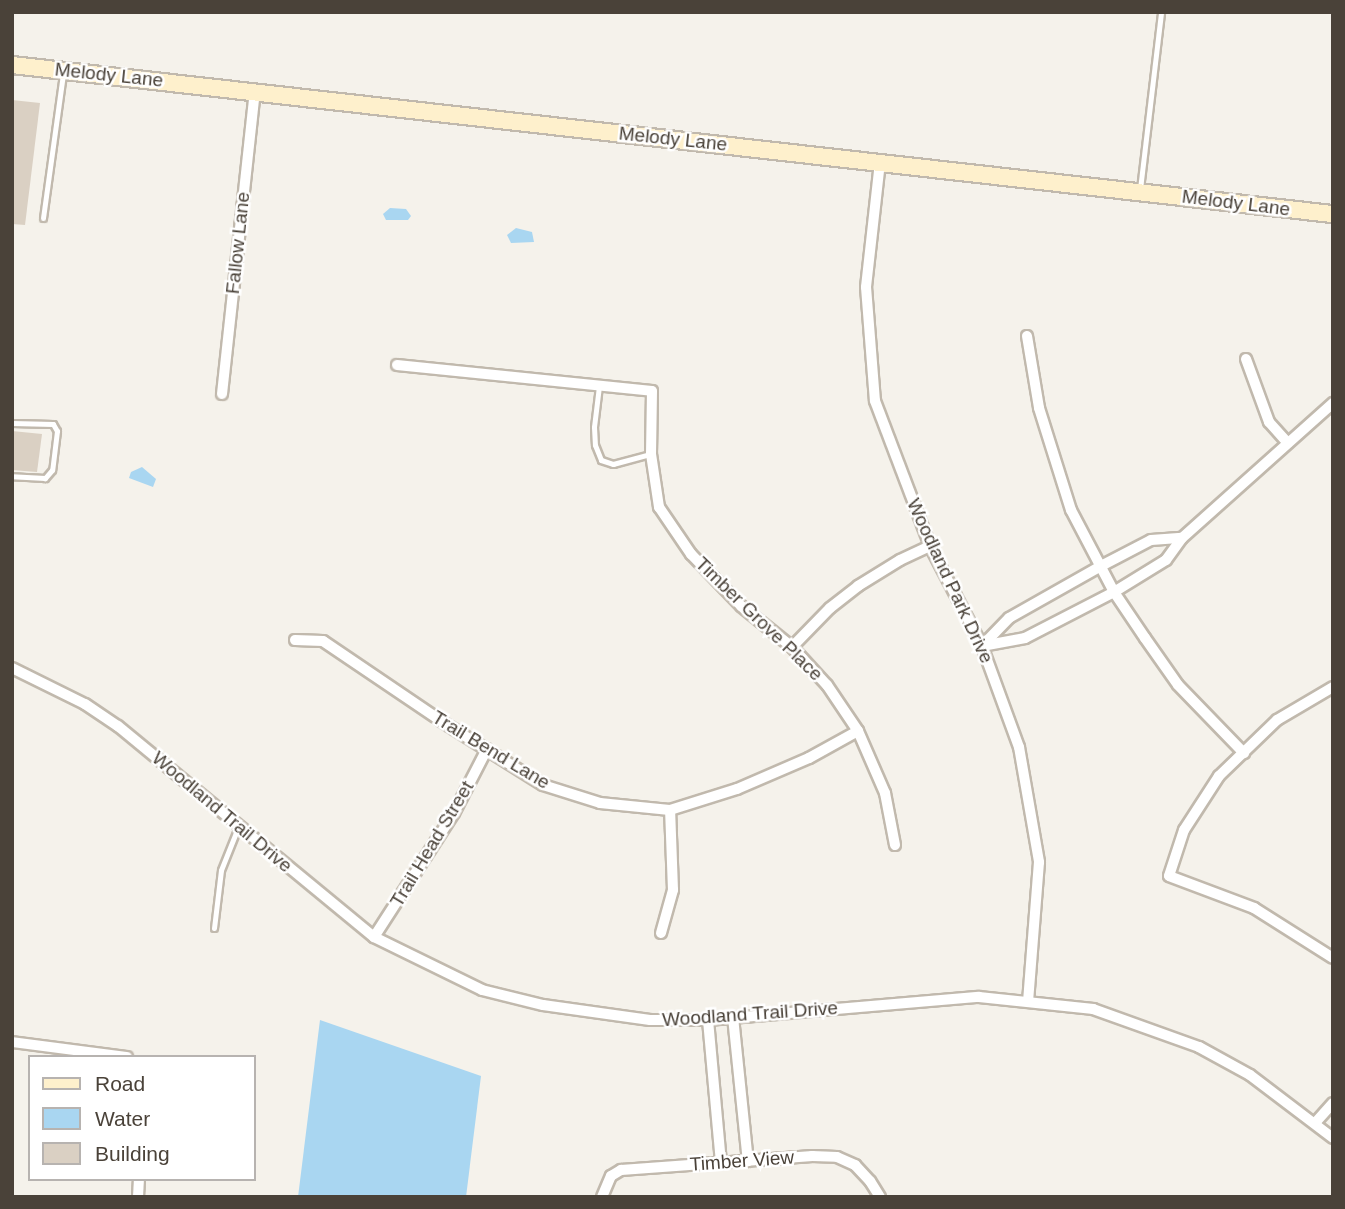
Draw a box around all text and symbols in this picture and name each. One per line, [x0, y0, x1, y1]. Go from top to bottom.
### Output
street label: Melody Lane [54, 58, 164, 92]
street label: Melody Lane [618, 122, 728, 156]
street label: Melody Lane [1181, 185, 1291, 221]
street label: Fallow Lane [221, 191, 255, 295]
street label: Woodland Park Drive [902, 495, 998, 667]
street label: Timber Grove Place [691, 552, 827, 686]
street label: Trail Bend Lane [428, 706, 554, 794]
street label: Woodland Trail Drive [147, 747, 297, 877]
street label: Trail Head Street [385, 777, 479, 911]
street label: Woodland Trail Drive [661, 996, 839, 1032]
legend [28, 1055, 256, 1181]
text: Road [95, 1072, 145, 1095]
text: Water [95, 1107, 150, 1130]
text: Building [95, 1142, 170, 1165]
street label: Timber View [689, 1146, 795, 1176]

